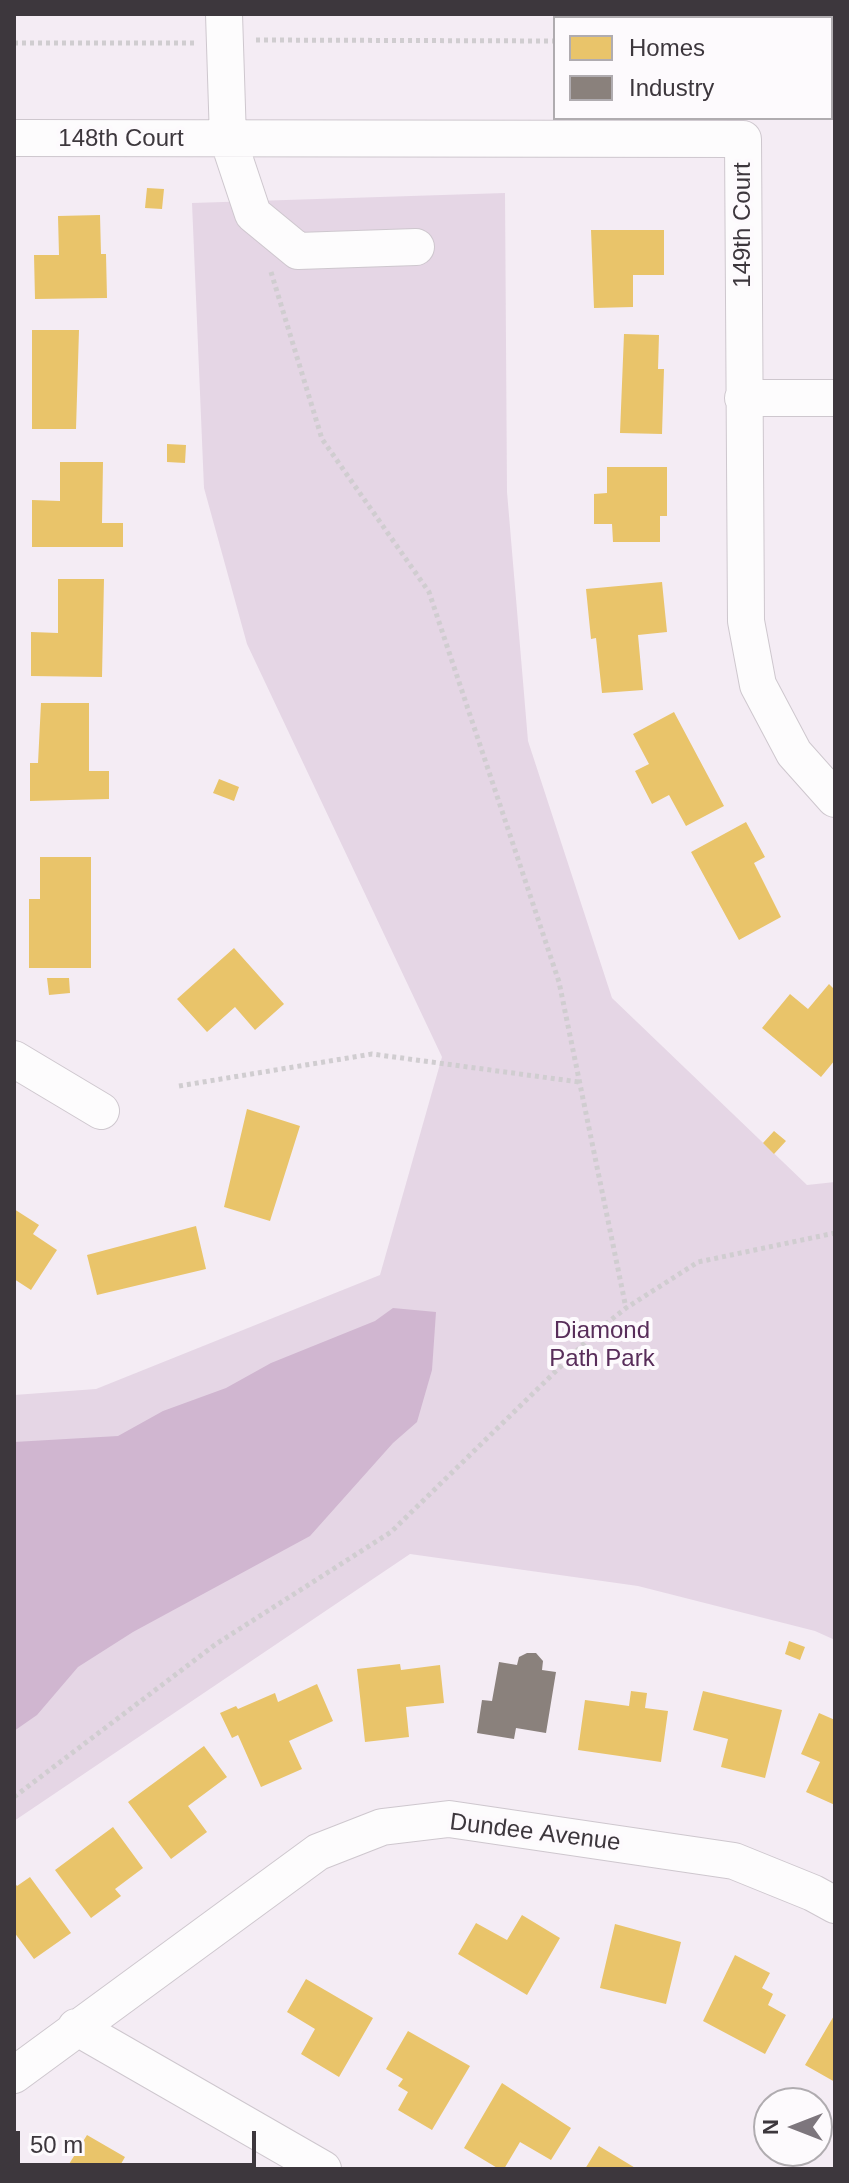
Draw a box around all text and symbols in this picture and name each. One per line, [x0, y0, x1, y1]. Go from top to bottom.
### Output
legend [553, 16, 833, 120]
text: Homes [629, 34, 705, 61]
text: Industry [629, 74, 714, 101]
street label: 148th Court [58, 125, 184, 153]
street label: 149th Court [729, 162, 757, 288]
park label: Diamond Path Park [549, 1317, 655, 1373]
street label: Dundee Avenue [448, 1808, 622, 1858]
north arrow [753, 2087, 833, 2167]
scale bar [20, 2115, 260, 2165]
text: N [758, 2119, 783, 2135]
text: 50 m [30, 2131, 83, 2158]

